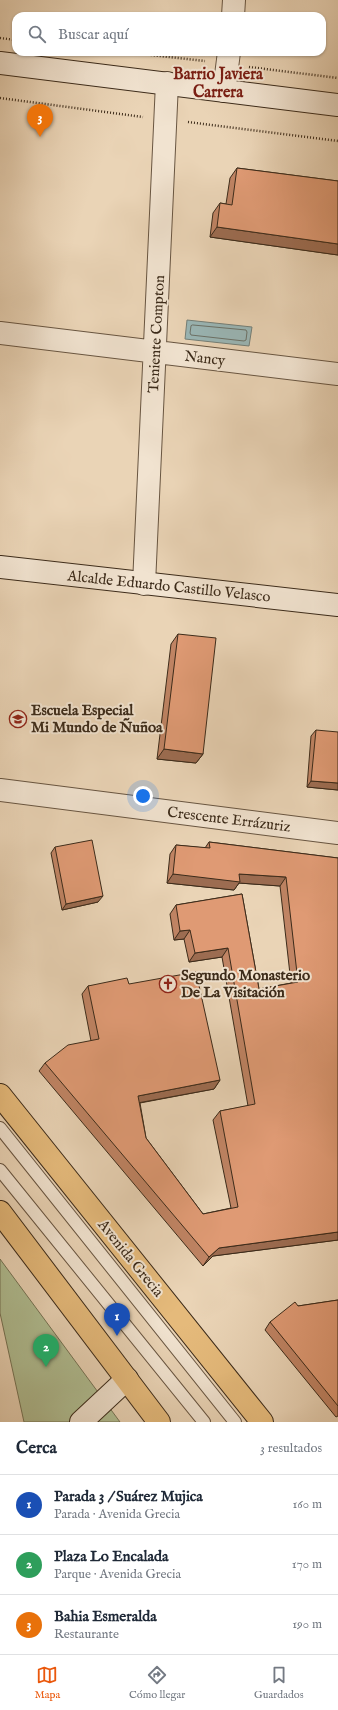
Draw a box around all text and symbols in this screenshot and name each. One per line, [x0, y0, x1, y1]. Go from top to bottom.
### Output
search box [12, 12, 326, 56]
icon: search [26, 23, 48, 45]
text: Buscar aquí [58, 25, 128, 44]
district label: Barrio Javiera Carrera [173, 65, 264, 103]
pin: 3 [27, 104, 53, 137]
street label: Teniente Compton [144, 274, 169, 394]
street label: Nancy [184, 347, 227, 370]
street label: Alcalde Eduardo Castillo Velasco [65, 566, 272, 607]
place label: Escuela Especial Mi Mundo de Ñuñoa [31, 701, 163, 737]
school or university icon: Escuela Especial Mi Mundo de Ñuñoa [8, 709, 28, 729]
your location [133, 786, 153, 806]
street label: Crescente Errázuriz [166, 803, 292, 836]
place label: Segundo Monasterio De La Visitación [181, 966, 310, 1002]
church icon: Segundo Monasterio De La Visitación [158, 974, 178, 994]
street label: Avenida Grecia [93, 1215, 168, 1301]
pin: 1 [104, 1303, 130, 1336]
pin: 2 [33, 1334, 59, 1367]
text: Cerca [16, 1438, 57, 1459]
text: 3 resultados [260, 1440, 322, 1457]
text: Parada 3 / Suárez Mujica [54, 1487, 203, 1506]
text: 1 [27, 1496, 31, 1513]
text: 160 m [292, 1496, 322, 1513]
text: Parada · Avenida Grecia [54, 1506, 180, 1523]
text: Plaza Lo Encalada [54, 1547, 169, 1566]
text: 2 [26, 1556, 32, 1573]
text: 170 m [292, 1556, 322, 1573]
text: Parque · Avenida Grecia [54, 1566, 181, 1583]
text: Bahia Esmeralda [54, 1607, 157, 1626]
text: 3 [27, 1616, 31, 1633]
text: 190 m [292, 1616, 322, 1633]
text: Restaurante [54, 1626, 119, 1643]
tab: Mapa [34, 1664, 60, 1702]
tab: Cómo llegar [129, 1664, 185, 1702]
tab: Guardados [254, 1664, 304, 1702]

